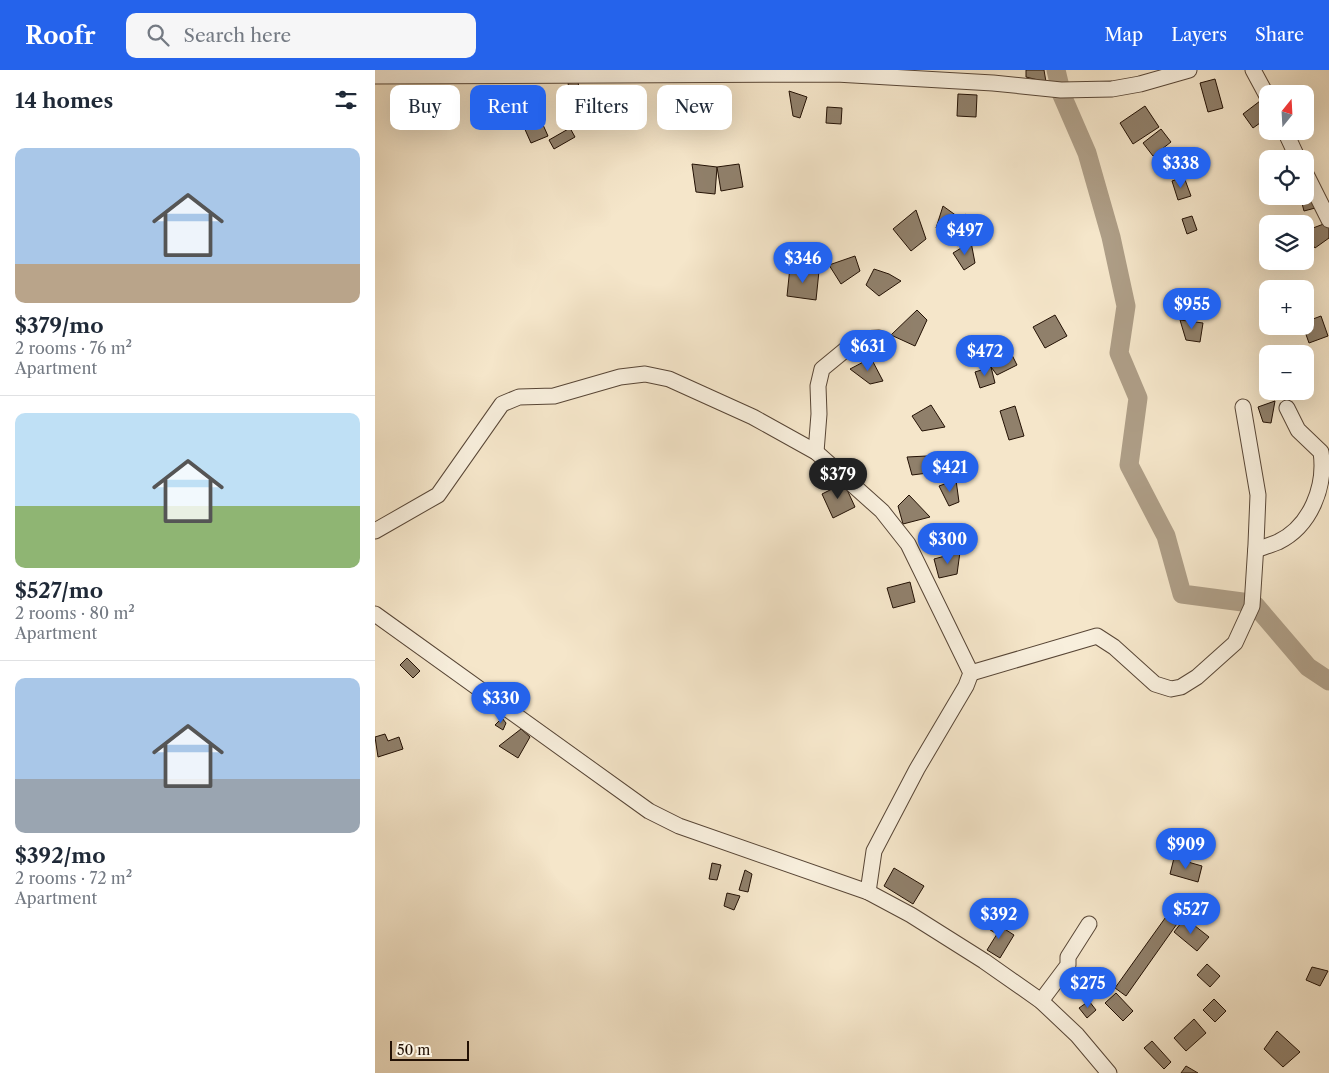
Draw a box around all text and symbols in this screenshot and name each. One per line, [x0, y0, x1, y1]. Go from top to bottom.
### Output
search box [126, 13, 476, 58]
text: Roofr [25, 21, 96, 50]
icon: search [144, 21, 172, 49]
text: Search here [184, 24, 291, 47]
text: Map [1105, 24, 1143, 46]
text: Layers [1171, 24, 1227, 46]
text: Share [1255, 24, 1304, 46]
chip: Buy [390, 85, 460, 130]
chip: Rent [470, 85, 546, 130]
chip: Filters [556, 85, 647, 130]
chip: New [657, 85, 732, 130]
north arrow [1259, 85, 1314, 140]
map controls [1259, 85, 1314, 400]
icon: filters [332, 86, 360, 114]
text: 14 homes [15, 88, 113, 113]
pin: $338 [1151, 146, 1211, 189]
button: locate [1259, 150, 1314, 205]
text: $338 [1163, 153, 1199, 173]
icon: home [143, 180, 233, 270]
pin: $497 [935, 214, 995, 256]
button: layers [1259, 215, 1314, 270]
text: $497 [947, 220, 983, 240]
pin: $346 [773, 242, 833, 284]
text: $346 [784, 248, 822, 268]
button: + [1259, 280, 1314, 335]
pin: $955 [1162, 288, 1222, 330]
text: $955 [1174, 294, 1210, 314]
text: $379/mo [15, 313, 104, 338]
pin: $631 [838, 330, 898, 372]
pin: $472 [955, 334, 1015, 377]
text: $631 [851, 336, 885, 356]
text: 2 rooms · 76 m² [15, 338, 132, 358]
text: $472 [967, 341, 1003, 361]
button: − [1259, 345, 1314, 400]
text: Apartment [15, 358, 97, 378]
icon: home [143, 446, 233, 536]
pin: $421 [920, 450, 980, 493]
text: $421 [932, 457, 968, 477]
pin: $379 [808, 458, 868, 500]
text: $379 [820, 464, 856, 484]
pin: $300 [918, 522, 978, 565]
text: $300 [929, 529, 967, 549]
text: $527/mo [15, 578, 103, 603]
text: 2 rooms · 80 m² [15, 603, 135, 623]
text: Apartment [15, 623, 97, 643]
pin: $330 [471, 682, 531, 724]
text: $330 [482, 688, 520, 708]
icon: home [143, 711, 233, 801]
pin: $909 [1156, 828, 1216, 870]
text: $909 [1167, 834, 1205, 854]
text: $392/mo [15, 843, 106, 868]
text: 2 rooms · 72 m² [15, 868, 132, 888]
text: Apartment [15, 888, 97, 908]
pin: $527 [1161, 892, 1221, 935]
pin: $392 [969, 898, 1029, 940]
text: $527 [1173, 899, 1209, 919]
text: $392 [981, 904, 1017, 924]
pin: $275 [1058, 966, 1118, 1009]
text: $275 [1070, 973, 1106, 993]
scale bar [390, 1038, 469, 1061]
text: 50 m [397, 1041, 430, 1059]

